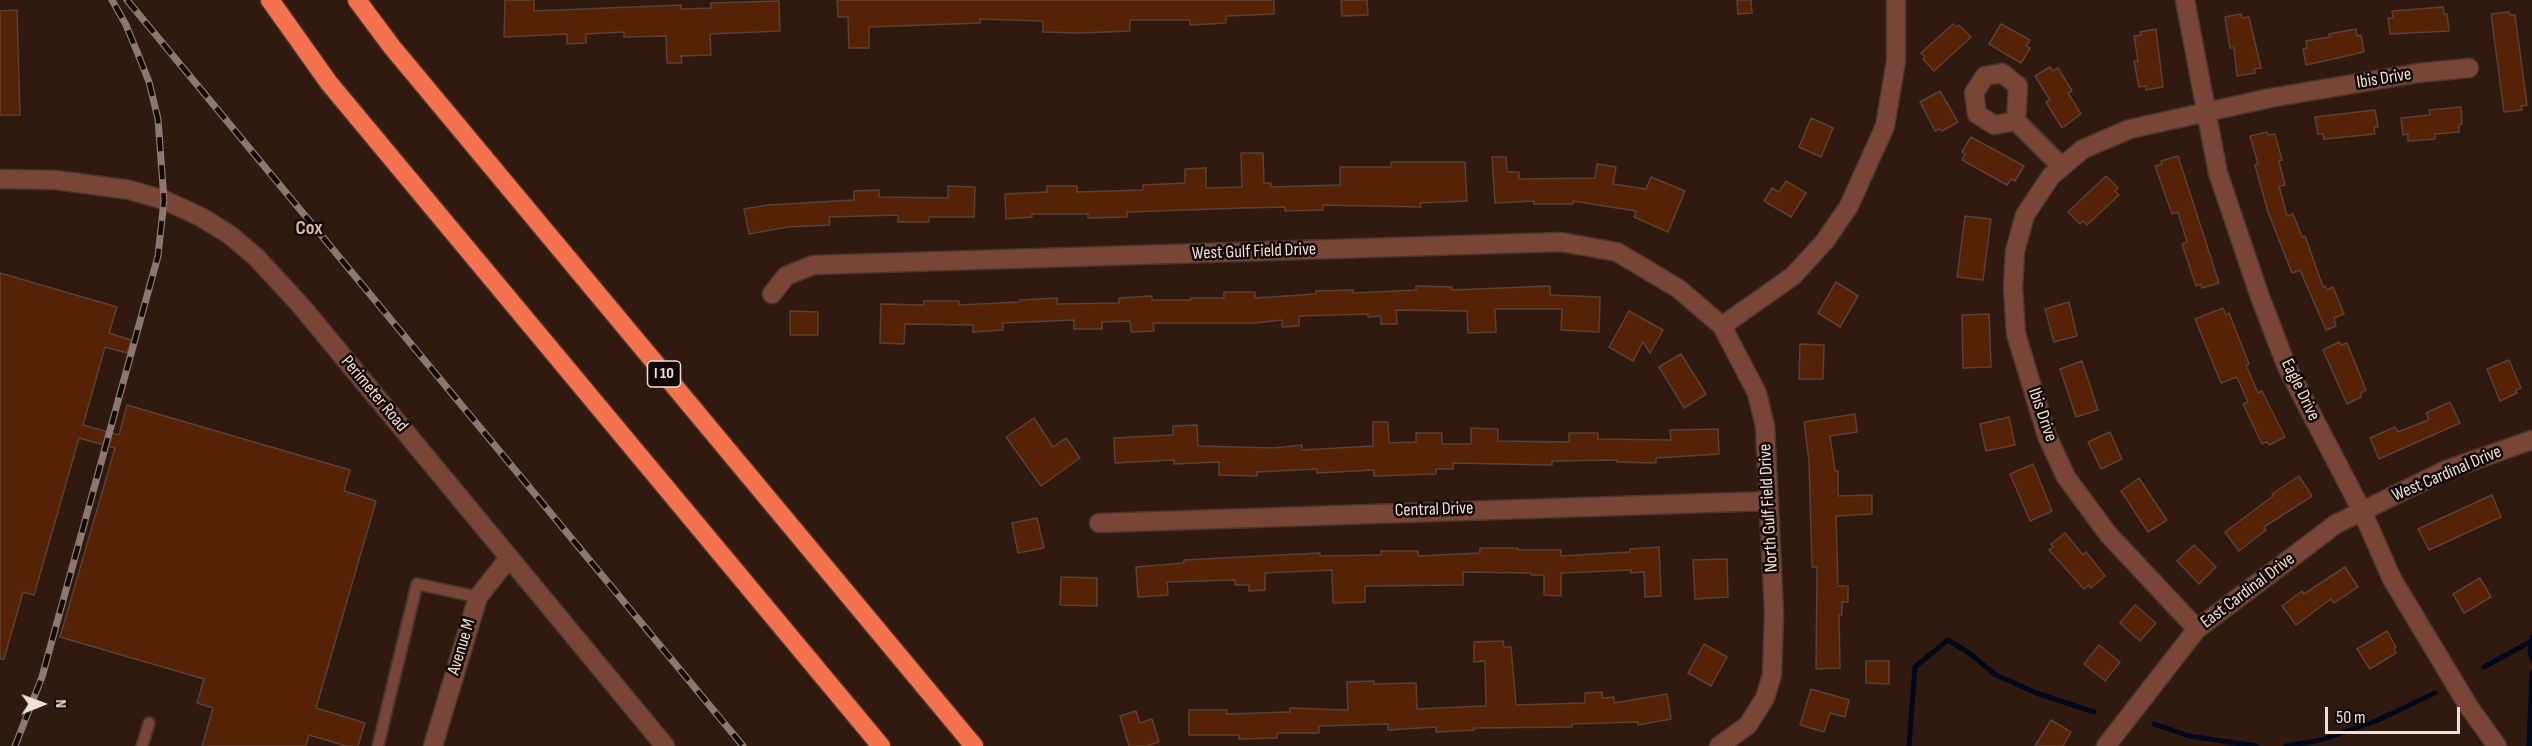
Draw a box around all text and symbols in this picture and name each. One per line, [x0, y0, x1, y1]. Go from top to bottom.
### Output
street label: Ibis Drive [2355, 64, 2413, 94]
district label: Cox [296, 217, 322, 241]
street label: West Gulf Field Drive [1192, 239, 1316, 265]
street label: Perimeter Road [336, 352, 412, 436]
street label: Eagle Drive [2276, 356, 2324, 424]
road number: I 10 [648, 361, 680, 387]
street label: Ibis Drive [2023, 385, 2061, 445]
street label: West Cardinal Drive [2389, 441, 2505, 507]
street label: North Gulf Field Drive [1755, 443, 1783, 573]
street label: Central Drive [1394, 498, 1474, 522]
street label: East Cardinal Drive [2197, 549, 2299, 633]
street label: Avenue M [443, 616, 481, 678]
north arrow [12, 674, 72, 734]
scale bar [2328, 695, 2463, 733]
text: N [51, 699, 70, 708]
text: 50 m [2336, 707, 2366, 728]

